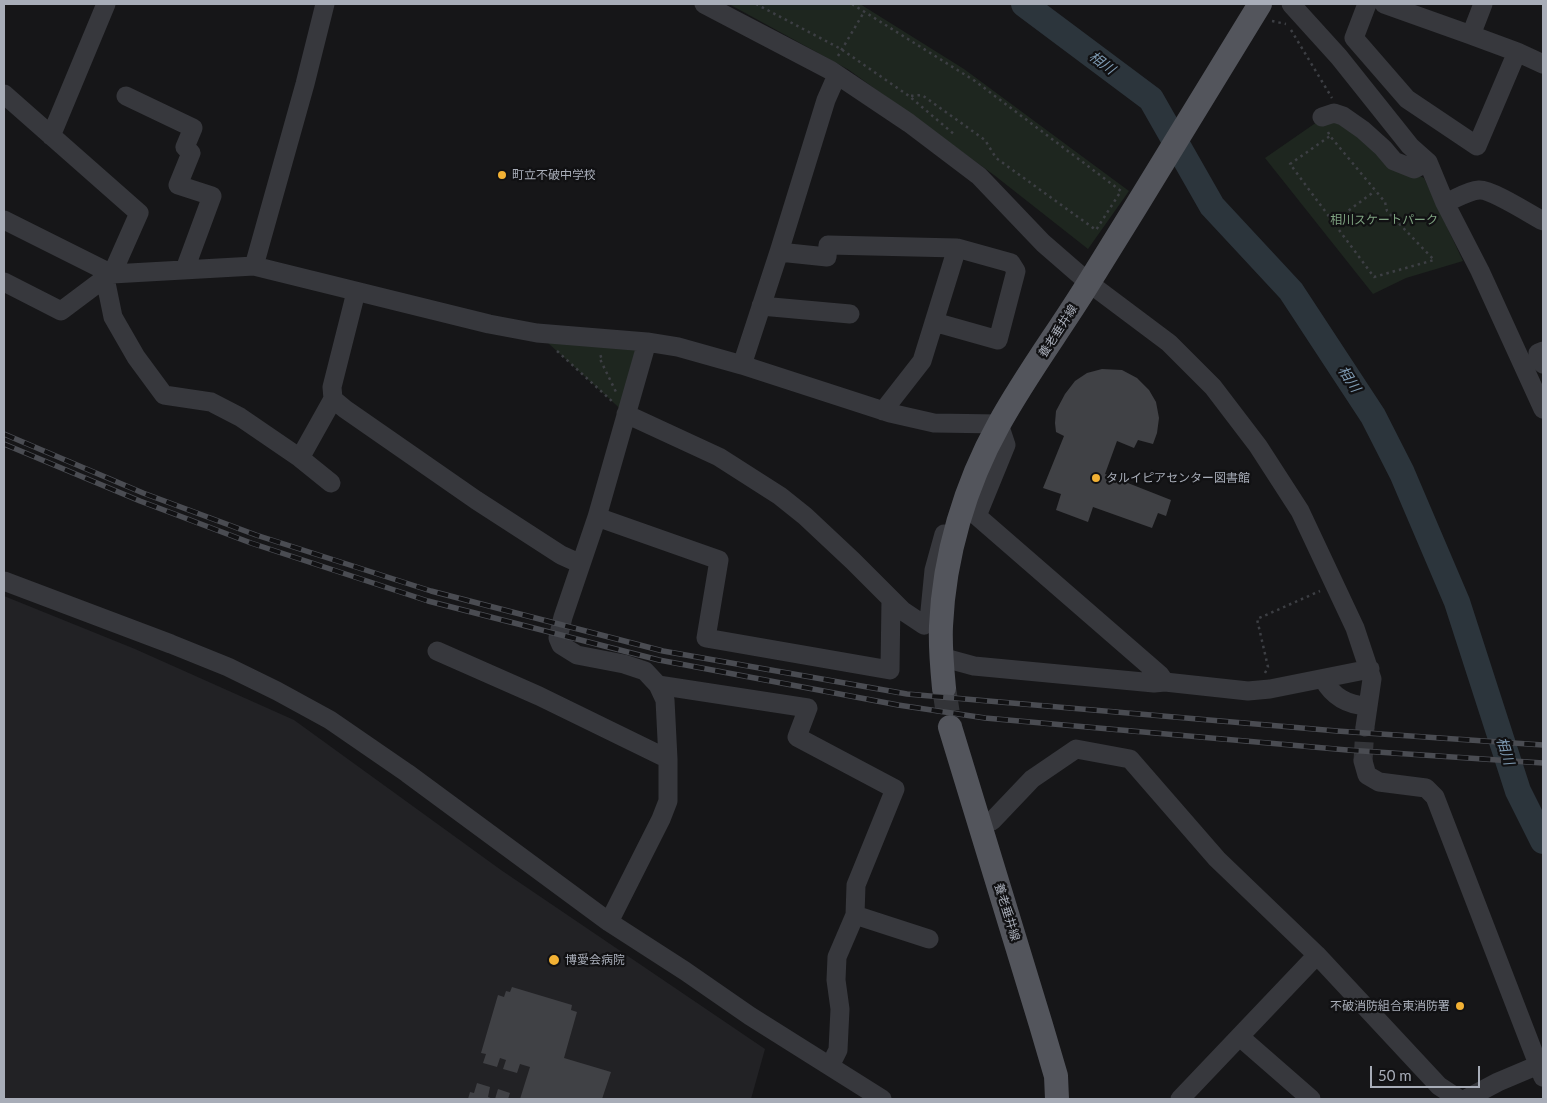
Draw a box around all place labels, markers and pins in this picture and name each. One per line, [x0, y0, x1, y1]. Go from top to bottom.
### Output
place label: 町立不破中学校 [512, 168, 596, 182]
marker: 町立不破中学校 [496, 169, 508, 181]
place label: タルイピアセンター図書館 [1106, 471, 1250, 485]
marker: タルイピアセンター図書館 [1090, 472, 1102, 484]
marker: 博愛会病院 [547, 953, 561, 967]
place label: 博愛会病院 [565, 953, 625, 967]
place label: 不破消防組合東消防署 [1330, 999, 1450, 1013]
marker: 不破消防組合東消防署 [1454, 1000, 1466, 1012]

